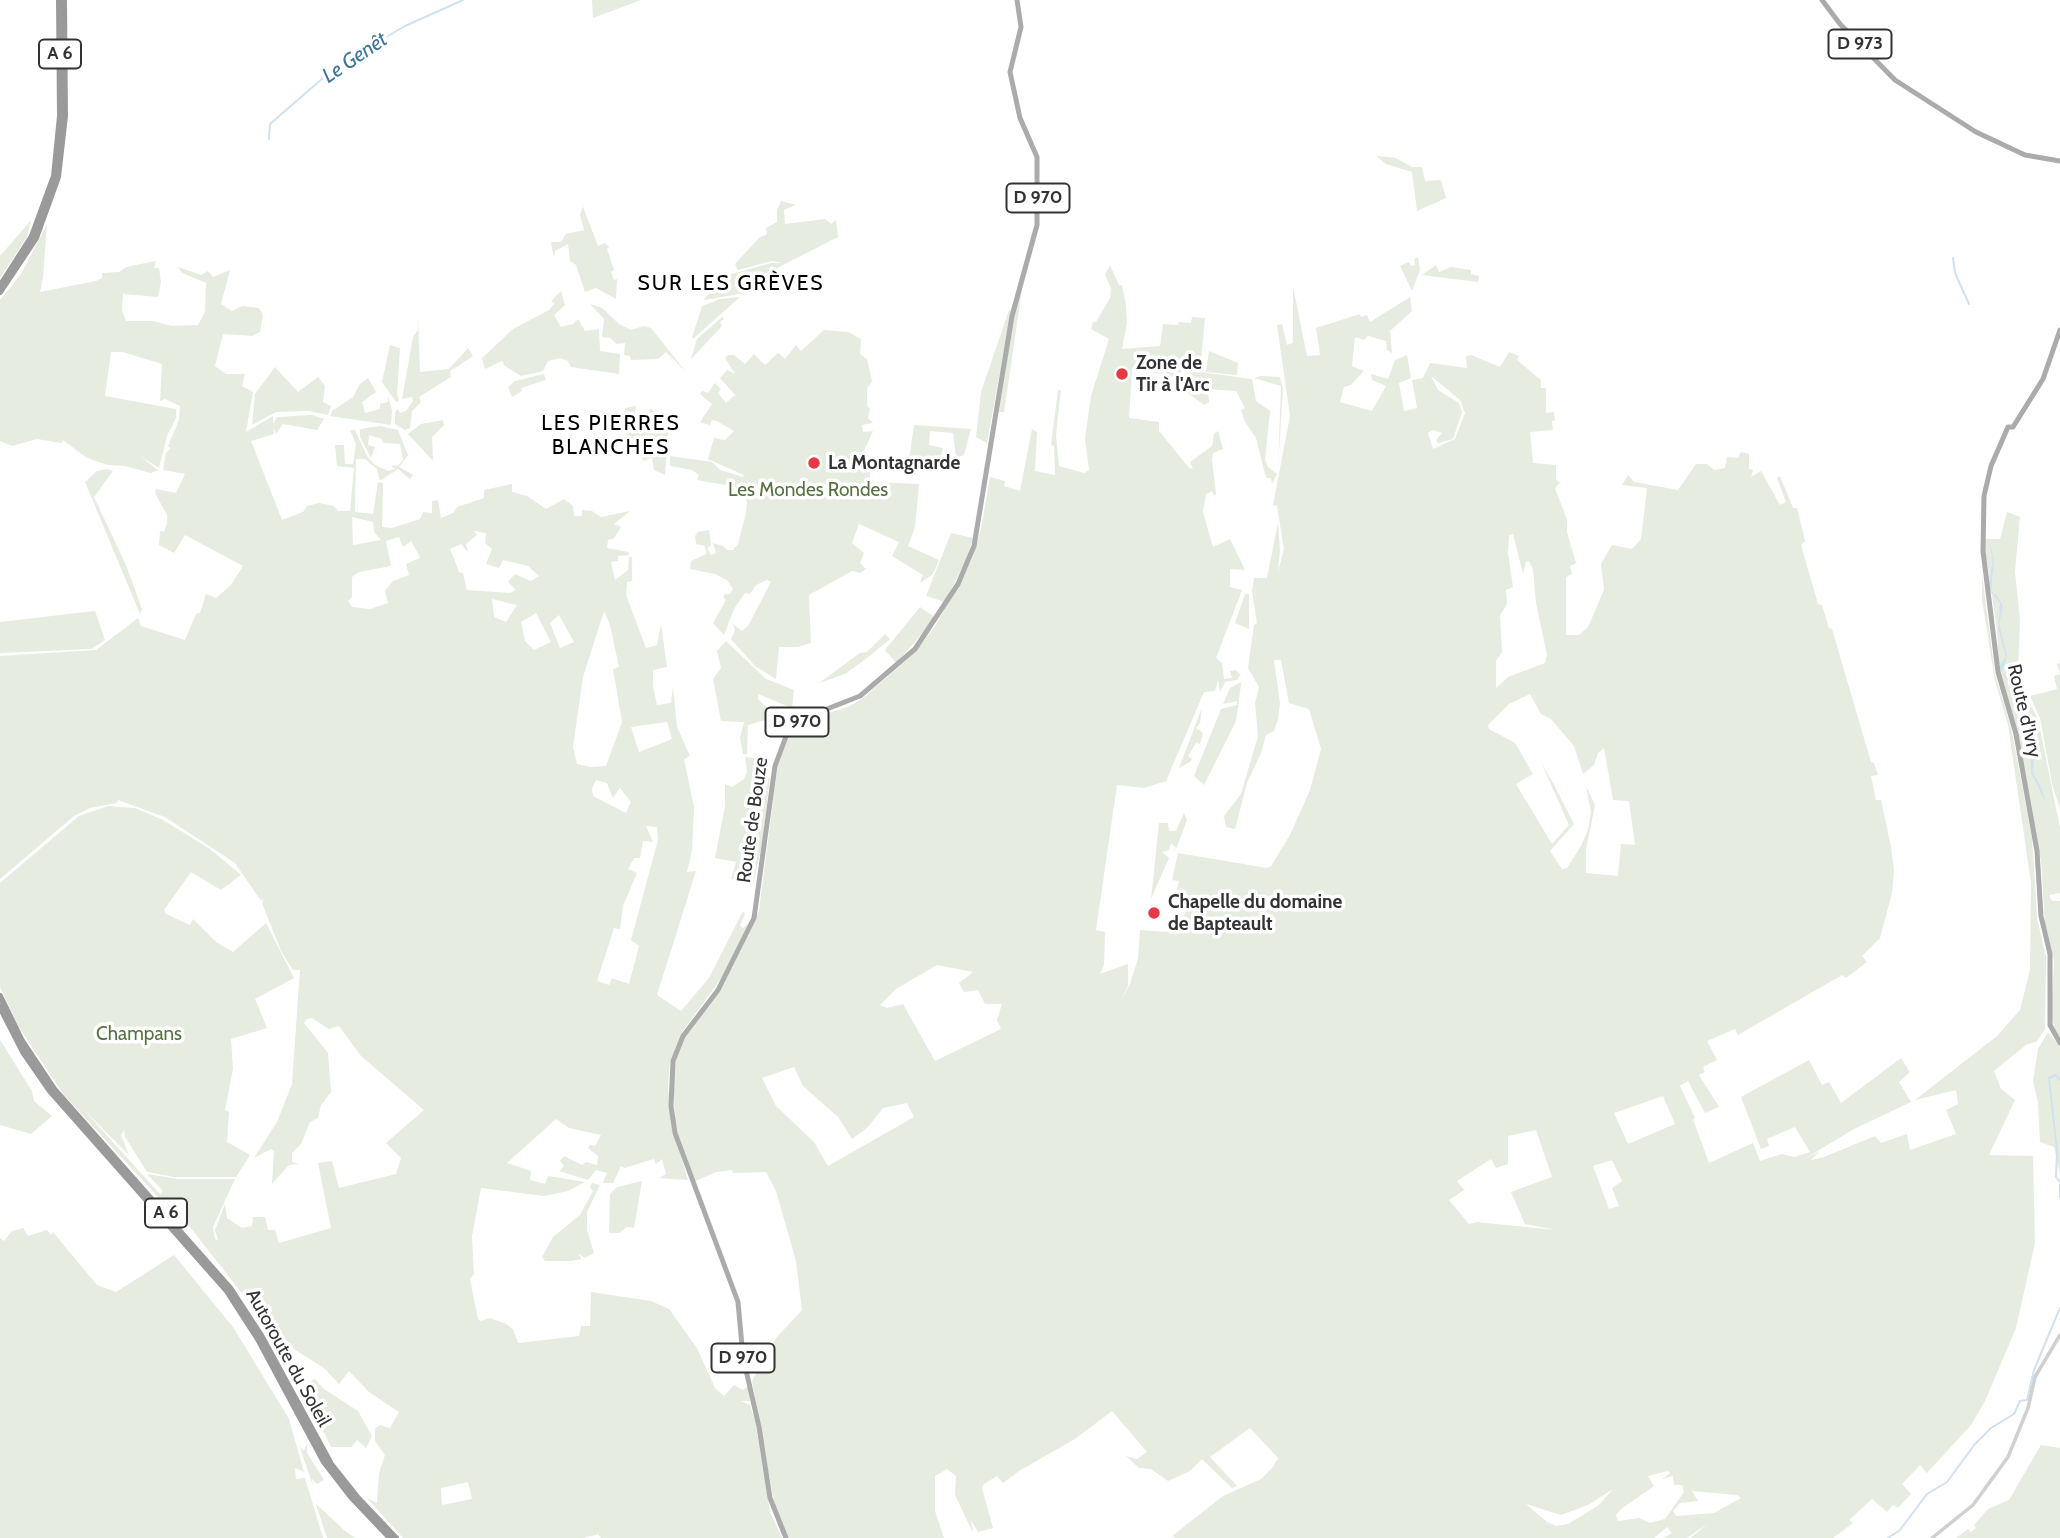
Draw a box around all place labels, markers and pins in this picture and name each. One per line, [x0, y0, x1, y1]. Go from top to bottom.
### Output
place label: Zone de Tir à l'Arc [1136, 352, 1209, 396]
marker: Zone de Tir à l'Arc [1114, 366, 1130, 382]
place label: La Montagnarde [828, 452, 960, 474]
marker: La Montagnarde [806, 455, 822, 471]
place label: Chapelle du domaine de Bapteault [1168, 891, 1342, 935]
marker: Chapelle du domaine de Bapteault [1146, 905, 1162, 921]

